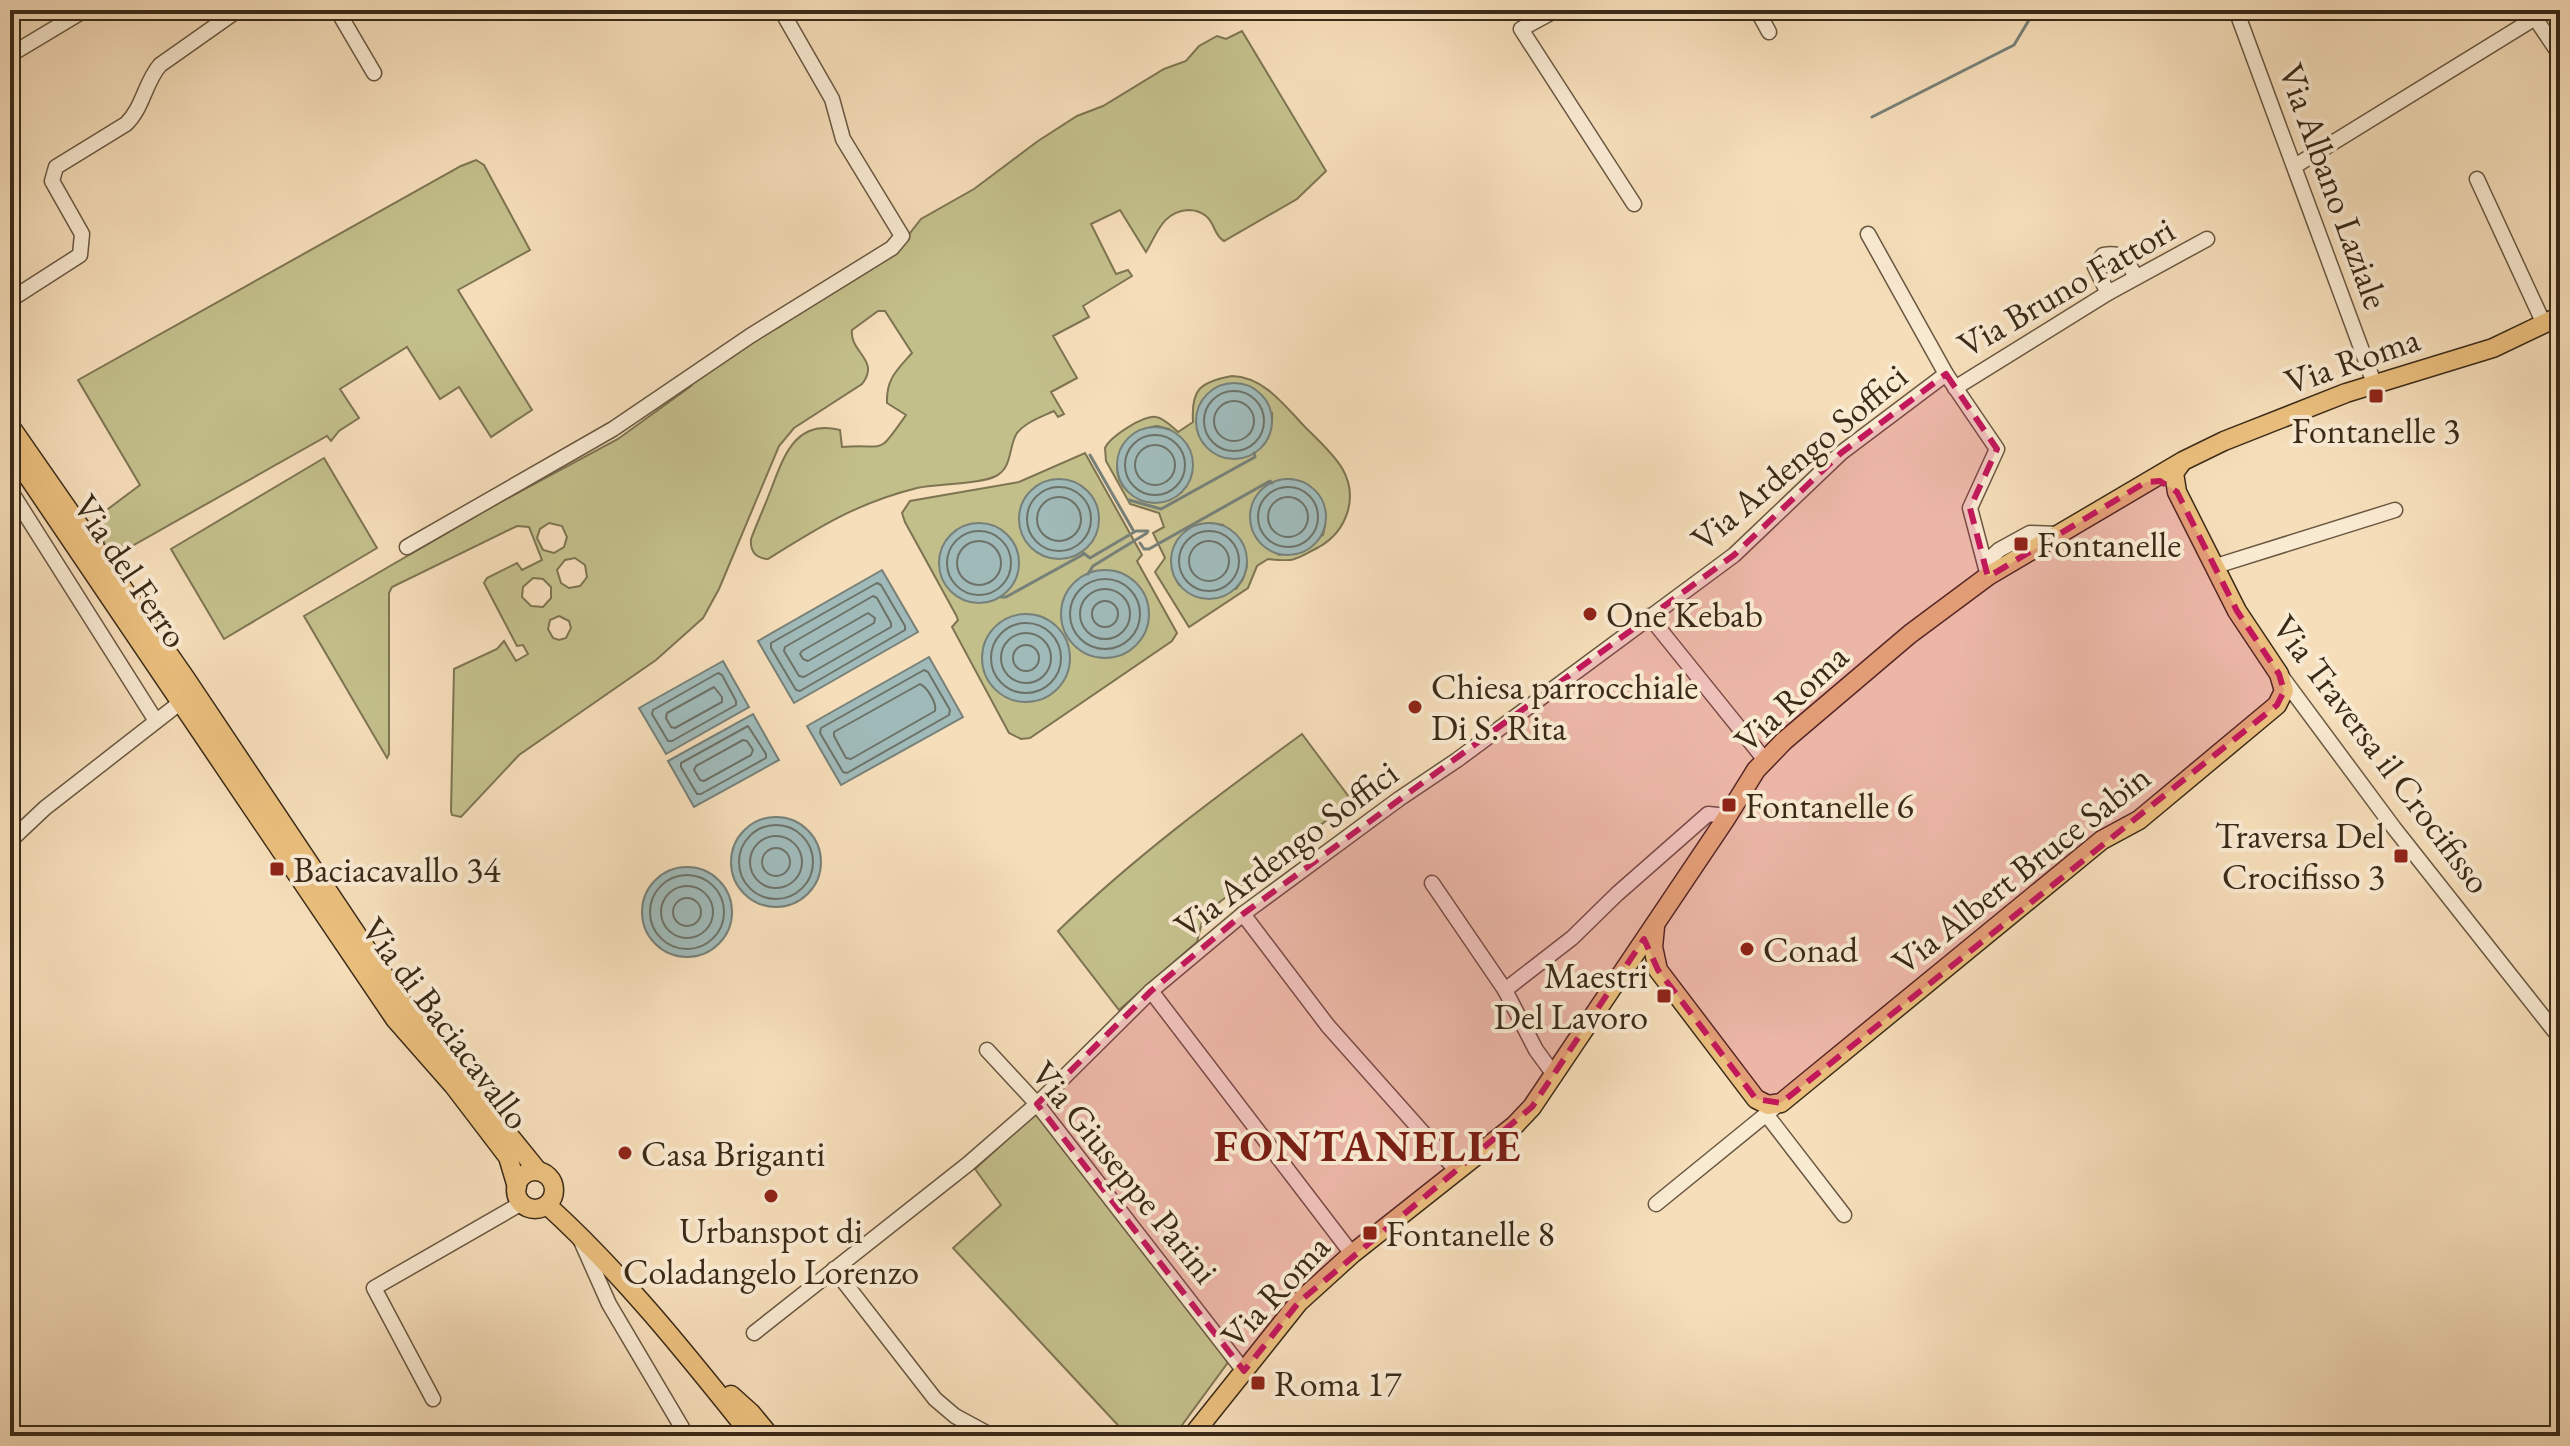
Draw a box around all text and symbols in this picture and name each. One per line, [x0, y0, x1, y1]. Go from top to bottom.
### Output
street label: Via Albano Laziale [2268, 57, 2400, 315]
street label: Via Bruno Fattori [1949, 206, 2183, 368]
street label: Via Roma [2278, 315, 2426, 405]
street label: Via Ardengo Soffici [1681, 353, 1917, 561]
marker: Fontanelle 3 [2367, 387, 2385, 405]
place label: Fontanelle 3 [2292, 407, 2460, 454]
street label: Via del Ferro [63, 485, 199, 657]
place label: Fontanelle [2037, 521, 2181, 568]
marker: Fontanelle [2012, 535, 2030, 553]
place label: One Kebab [1606, 591, 1763, 638]
marker: One Kebab [1581, 605, 1599, 623]
street label: Via Traversa il Crocifisso [2262, 605, 2502, 903]
street label: Via Roma [1724, 633, 1859, 763]
place label: Chiesa parrocchiale Di S. Rita [1431, 663, 1698, 751]
marker: Chiesa parrocchiale Di S. Rita [1406, 698, 1424, 716]
street label: Via Ardengo Soffici [1165, 749, 1408, 949]
street label: Via Albert Bruce Sabin [1882, 753, 2160, 985]
place label: Fontanelle 6 [1745, 782, 1914, 829]
marker: Fontanelle 6 [1720, 796, 1738, 814]
place label: Traversa Del Crocifisso 3 [2215, 812, 2385, 900]
place label: Baciacavallo 34 [293, 846, 501, 893]
marker: Traversa Del Crocifisso 3 [2392, 847, 2410, 865]
marker: Baciacavallo 34 [268, 860, 286, 878]
street label: Via di Baciacavallo [351, 907, 541, 1139]
place label: Conad [1763, 926, 1859, 973]
marker: Conad [1738, 940, 1756, 958]
place label: Maestri Del Lavoro [1494, 952, 1648, 1040]
marker: Maestri Del Lavoro [1655, 987, 1673, 1005]
street label: Via Giuseppe Parini [1021, 1051, 1229, 1293]
district label: FONTANELLE [1214, 1117, 1522, 1174]
place label: Casa Briganti [641, 1130, 825, 1177]
marker: Casa Briganti [616, 1144, 634, 1162]
marker: Urbanspot di Coladangelo Lorenzo [762, 1187, 780, 1205]
place label: Urbanspot di Coladangelo Lorenzo [623, 1207, 919, 1295]
place label: Fontanelle 8 [1386, 1210, 1555, 1257]
street label: Via Roma [1210, 1223, 1340, 1358]
marker: Fontanelle 8 [1361, 1224, 1379, 1242]
place label: Roma 17 [1274, 1360, 1402, 1407]
marker: Roma 17 [1249, 1374, 1267, 1392]

